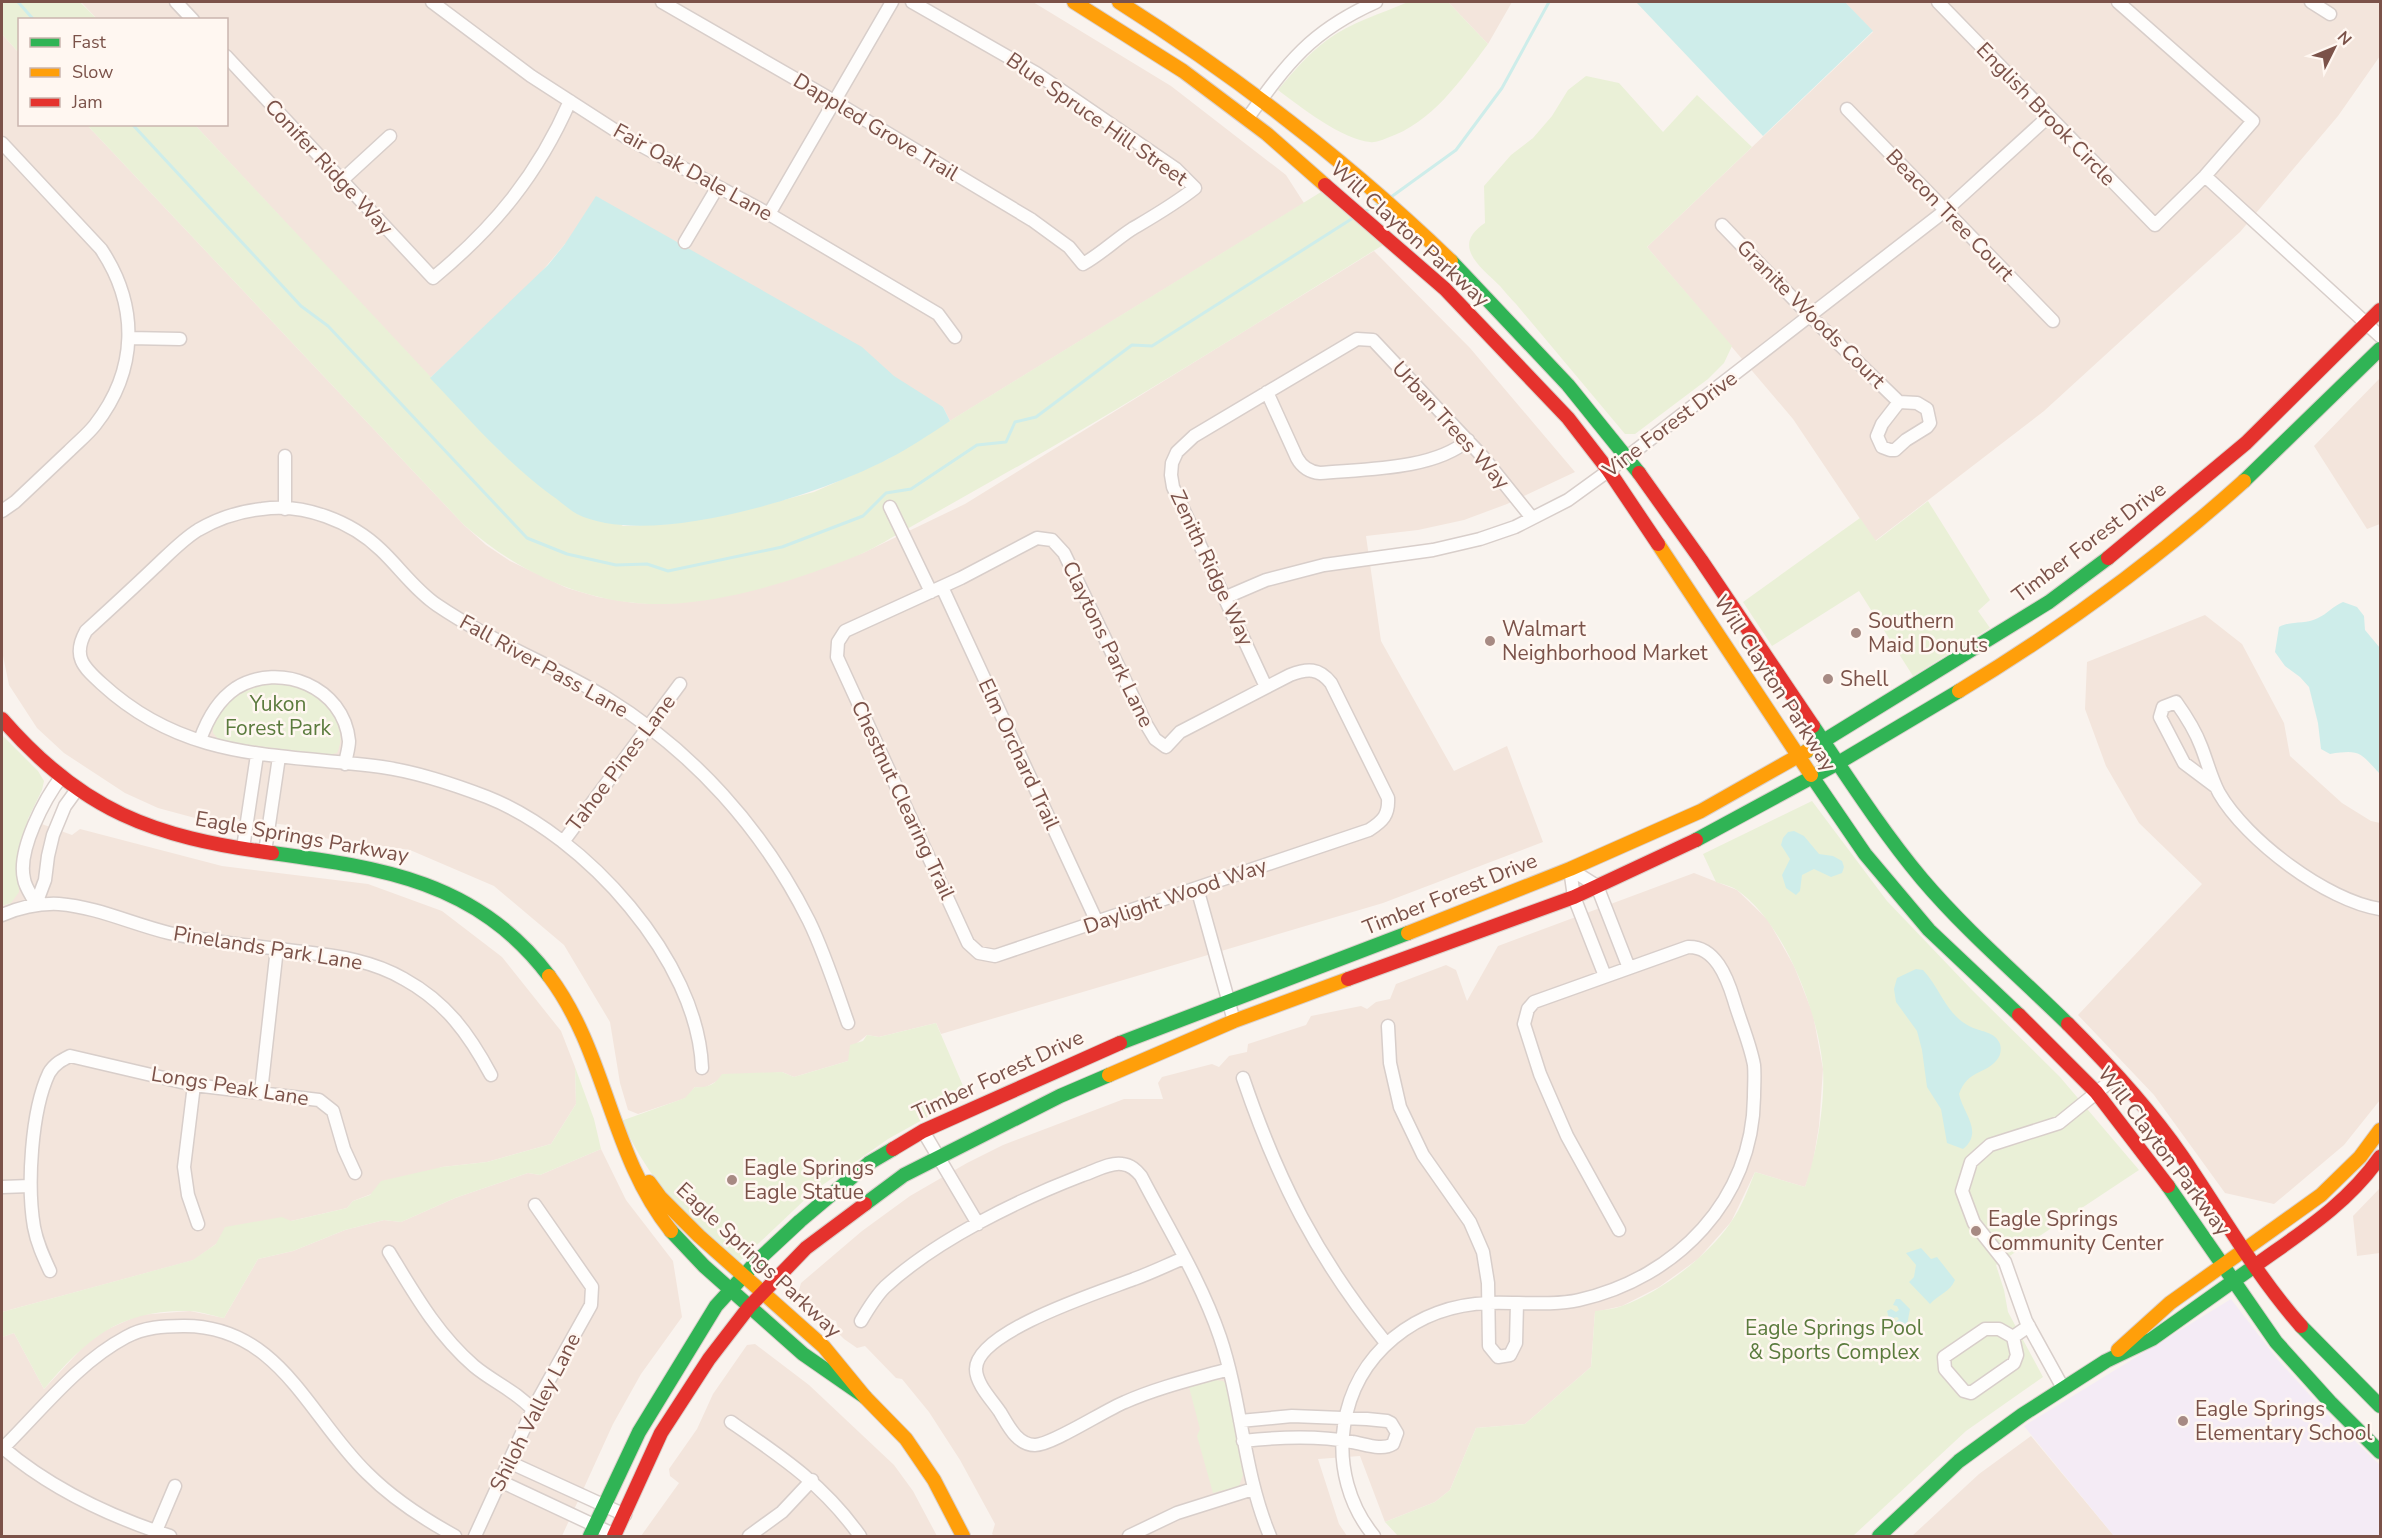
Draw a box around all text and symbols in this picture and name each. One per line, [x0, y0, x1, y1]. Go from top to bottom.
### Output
legend [18, 18, 228, 126]
north arrow [2304, 18, 2364, 78]
text: N [2332, 27, 2356, 50]
text: Fast [72, 30, 107, 54]
street label: English Brook Circle [1970, 36, 2122, 192]
street label: Blue Spruce Hill Street [1001, 46, 1194, 193]
text: Slow [72, 60, 113, 84]
street label: Dappled Grove Trail [788, 67, 965, 188]
text: Jam [71, 90, 103, 114]
street label: Conifer Ridge Way [259, 93, 400, 241]
street label: Fair Oak Dale Lane [608, 117, 778, 227]
street label: Beacon Tree Court [1880, 143, 2021, 288]
street label: Will Clayton Parkway [1324, 155, 1496, 313]
street label: Granite Woods Court [1731, 234, 1892, 395]
street label: Urban Trees Way [1386, 355, 1516, 495]
street label: Vine Forest Drive [1596, 364, 1743, 484]
street label: Timber Forest Drive [2006, 475, 2172, 609]
street label: Zenith Ridge Way [1164, 486, 1260, 650]
street label: Claytons Park Lane [1056, 556, 1160, 732]
street label: Will Clayton Parkway [1707, 589, 1843, 777]
place label: Southern Maid Donuts [1868, 607, 1988, 659]
street label: Fall River Pass Lane [455, 608, 633, 724]
place label: Walmart Neighborhood Market [1502, 615, 1708, 667]
marker: Southern Maid Donuts [1849, 626, 1863, 640]
marker: Walmart Neighborhood Market [1483, 634, 1497, 648]
place label: Shell [1840, 665, 1889, 693]
marker: Shell [1821, 672, 1835, 686]
street label: Elm Orchard Trail [972, 674, 1067, 835]
street label: Tahoe Pines Lane [560, 689, 682, 837]
park label: Yukon Forest Park [225, 690, 332, 742]
street label: Chestnut Clearing Trail [845, 696, 962, 905]
street label: Eagle Springs Parkway [193, 804, 411, 870]
street label: Timber Forest Drive [1359, 846, 1541, 942]
street label: Daylight Wood Way [1080, 851, 1271, 941]
street label: Pinelands Park Lane [171, 919, 365, 977]
street label: Timber Forest Drive [908, 1023, 1088, 1127]
street label: Longs Peak Lane [149, 1060, 311, 1112]
street label: Will Clayton Parkway [2091, 1061, 2237, 1242]
place label: Eagle Springs Eagle Statue [744, 1154, 874, 1206]
marker: Eagle Springs Eagle Statue [725, 1173, 739, 1187]
street label: Eagle Springs Parkway [670, 1176, 848, 1344]
place label: Eagle Springs Community Center [1988, 1205, 2164, 1257]
marker: Eagle Springs Community Center [1969, 1224, 1983, 1238]
park label: Eagle Springs Pool & Sports Complex [1745, 1314, 1924, 1366]
street label: Shiloh Valley Lane [483, 1328, 587, 1496]
place label: Eagle Springs Elementary School [2195, 1395, 2373, 1447]
marker: Eagle Springs Elementary School [2176, 1414, 2190, 1428]

